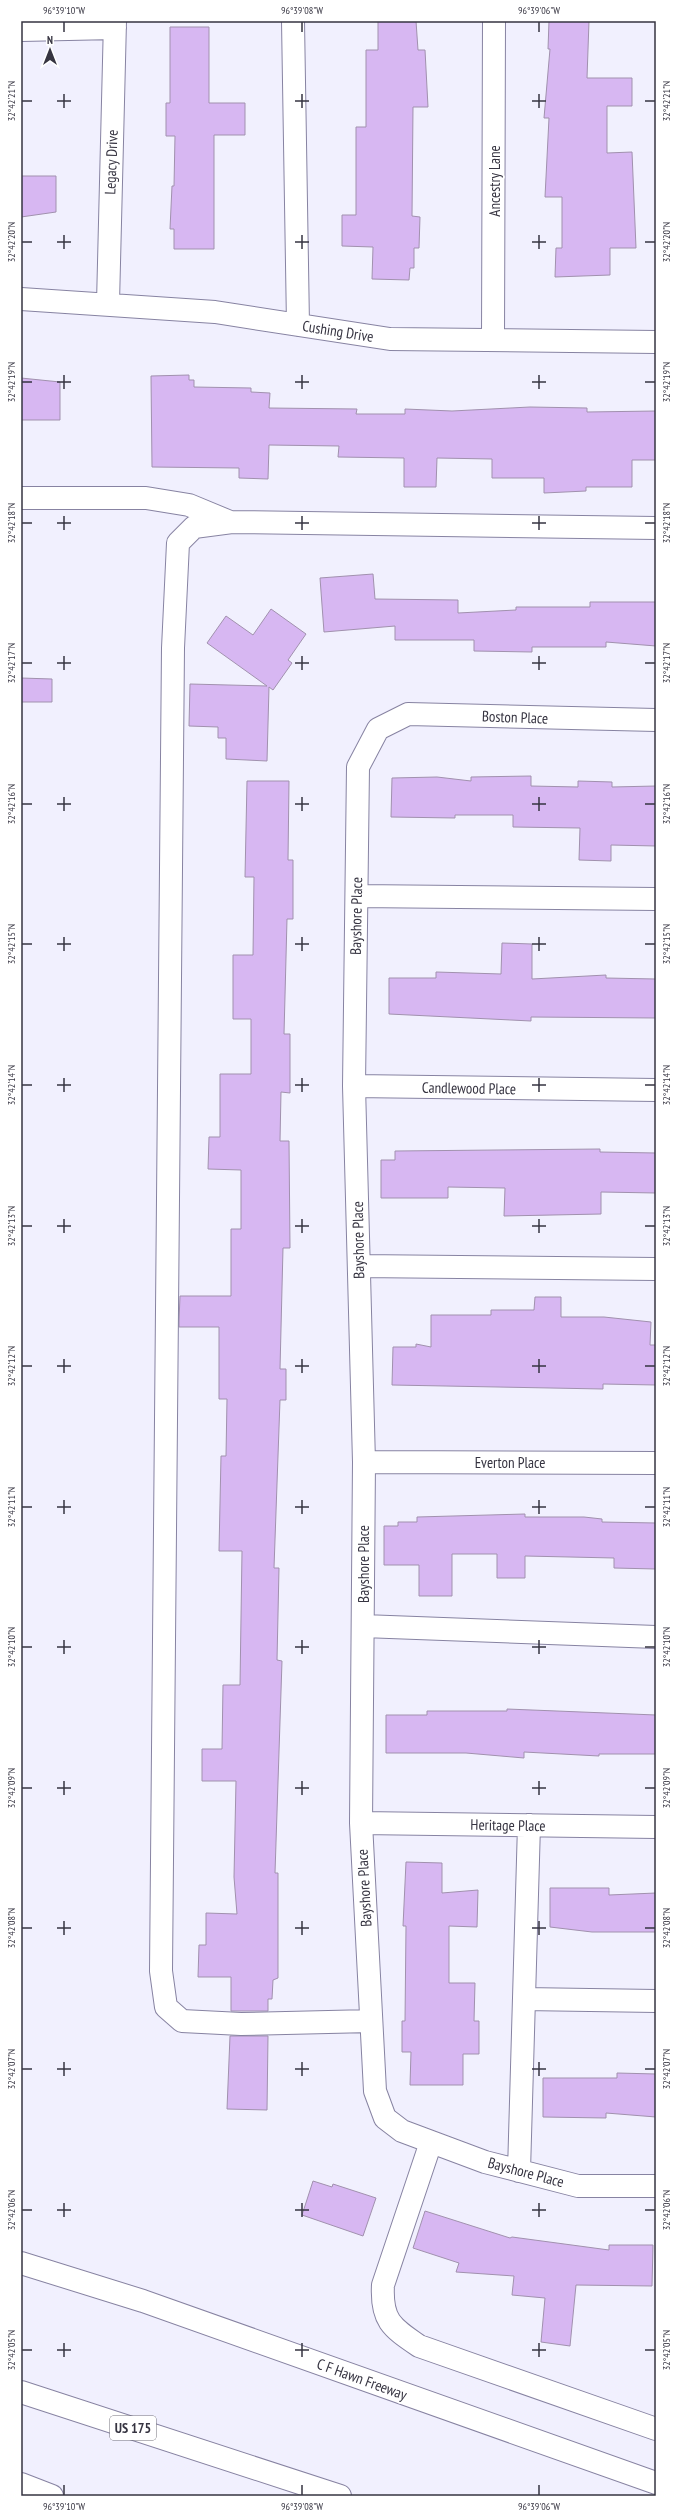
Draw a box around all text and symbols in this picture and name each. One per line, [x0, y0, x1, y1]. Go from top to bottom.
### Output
text: 96°39'10"W [43, 4, 85, 17]
text: 96°39'08"W [281, 4, 323, 17]
text: 96°39'06"W [518, 4, 560, 17]
north arrow [30, 30, 70, 70]
text: N [47, 33, 53, 47]
text: 32°42'21"N [5, 81, 18, 121]
text: 32°42'21"N [660, 81, 673, 121]
street label: Legacy Drive [100, 129, 122, 195]
street label: Ancestry Lane [485, 145, 504, 217]
text: 32°42'20"N [5, 222, 18, 262]
text: 32°42'20"N [660, 222, 673, 262]
street label: Cushing Drive [301, 316, 375, 346]
text: 32°42'19"N [5, 362, 18, 402]
text: 32°42'19"N [660, 362, 673, 402]
text: 32°42'18"N [5, 503, 18, 543]
text: 32°42'18"N [660, 503, 673, 543]
text: 32°42'17"N [5, 643, 18, 683]
text: 32°42'17"N [660, 643, 673, 683]
street label: Boston Place [481, 706, 549, 728]
text: 32°42'16"N [5, 784, 18, 824]
text: 32°42'16"N [660, 784, 673, 824]
street label: Bayshore Place [346, 877, 366, 955]
text: 32°42'15"N [5, 924, 18, 964]
text: 32°42'15"N [660, 924, 673, 964]
text: 32°42'14"N [5, 1065, 18, 1105]
text: 32°42'14"N [660, 1065, 673, 1105]
street label: Candlewood Place [422, 1078, 516, 1098]
street label: Bayshore Place [348, 1201, 368, 1279]
text: 32°42'13"N [5, 1206, 18, 1246]
text: 32°42'13"N [660, 1206, 673, 1246]
text: 32°42'12"N [5, 1346, 18, 1386]
text: 32°42'12"N [660, 1346, 673, 1386]
street label: Everton Place [475, 1453, 545, 1472]
text: 32°42'11"N [5, 1487, 18, 1527]
text: 32°42'11"N [660, 1487, 673, 1527]
street label: Bayshore Place [354, 1525, 373, 1603]
text: 32°42'10"N [5, 1627, 18, 1667]
text: 32°42'10"N [660, 1627, 673, 1667]
text: 32°42'09"N [5, 1768, 18, 1808]
text: 32°42'09"N [660, 1768, 673, 1808]
street label: Heritage Place [470, 1815, 546, 1835]
street label: Bayshore Place [352, 1849, 376, 1927]
text: 32°42'08"N [5, 1908, 18, 1948]
text: 32°42'08"N [660, 1908, 673, 1948]
text: 32°42'07"N [5, 2049, 18, 2089]
text: 32°42'07"N [660, 2049, 673, 2089]
street label: Bayshore Place [486, 2153, 566, 2191]
text: 32°42'06"N [5, 2190, 18, 2230]
text: 32°42'06"N [660, 2190, 673, 2230]
text: 32°42'05"N [5, 2330, 18, 2370]
text: 32°42'05"N [660, 2330, 673, 2370]
street label: C F Hawn Freeway [314, 2354, 410, 2404]
road number: US 175 [110, 2416, 156, 2440]
text: 96°39'10"W [43, 2500, 85, 2513]
text: 96°39'08"W [281, 2500, 323, 2513]
text: 96°39'06"W [518, 2500, 560, 2513]

